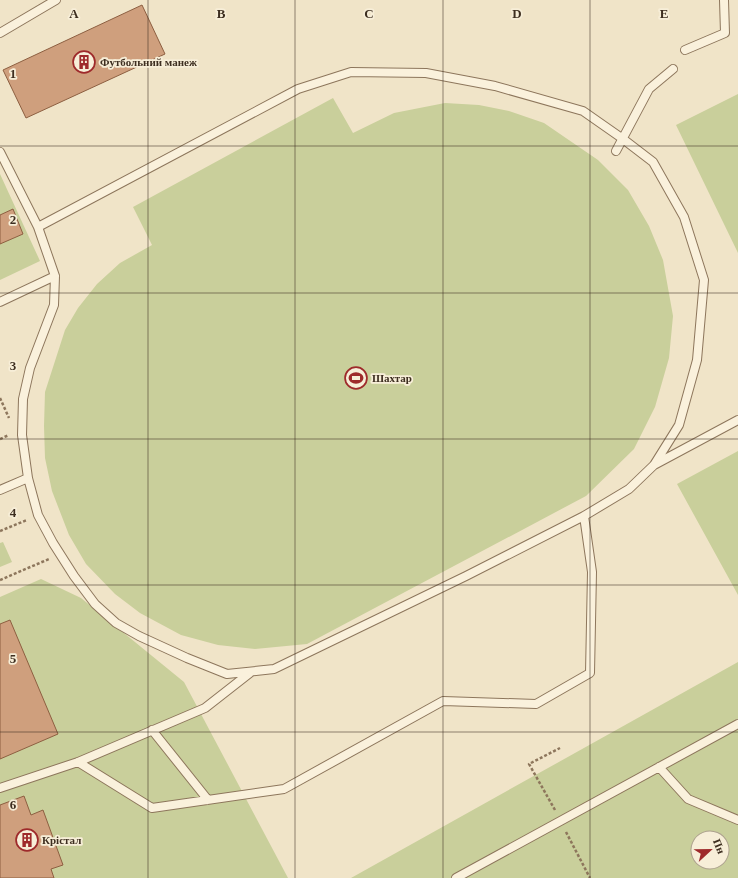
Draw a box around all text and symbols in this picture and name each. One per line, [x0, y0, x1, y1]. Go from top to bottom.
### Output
text: A [69, 6, 79, 21]
text: B [217, 6, 226, 21]
text: C [364, 6, 374, 21]
text: D [512, 6, 522, 21]
text: E [660, 6, 668, 21]
building icon: Футбольний манеж [71, 49, 97, 75]
place label: Футбольний манеж [100, 56, 197, 68]
text: 1 [10, 66, 16, 81]
text: 2 [10, 212, 16, 227]
text: 3 [10, 358, 17, 373]
sports icon: Шахтар [343, 365, 369, 391]
place label: Шахтар [372, 372, 412, 384]
text: 4 [10, 505, 17, 520]
text: 5 [10, 651, 17, 666]
text: 6 [10, 797, 17, 812]
building icon: Крістал [14, 827, 40, 853]
north arrow [690, 830, 730, 870]
place label: Крістал [42, 834, 81, 846]
text: Пн [711, 837, 728, 856]

